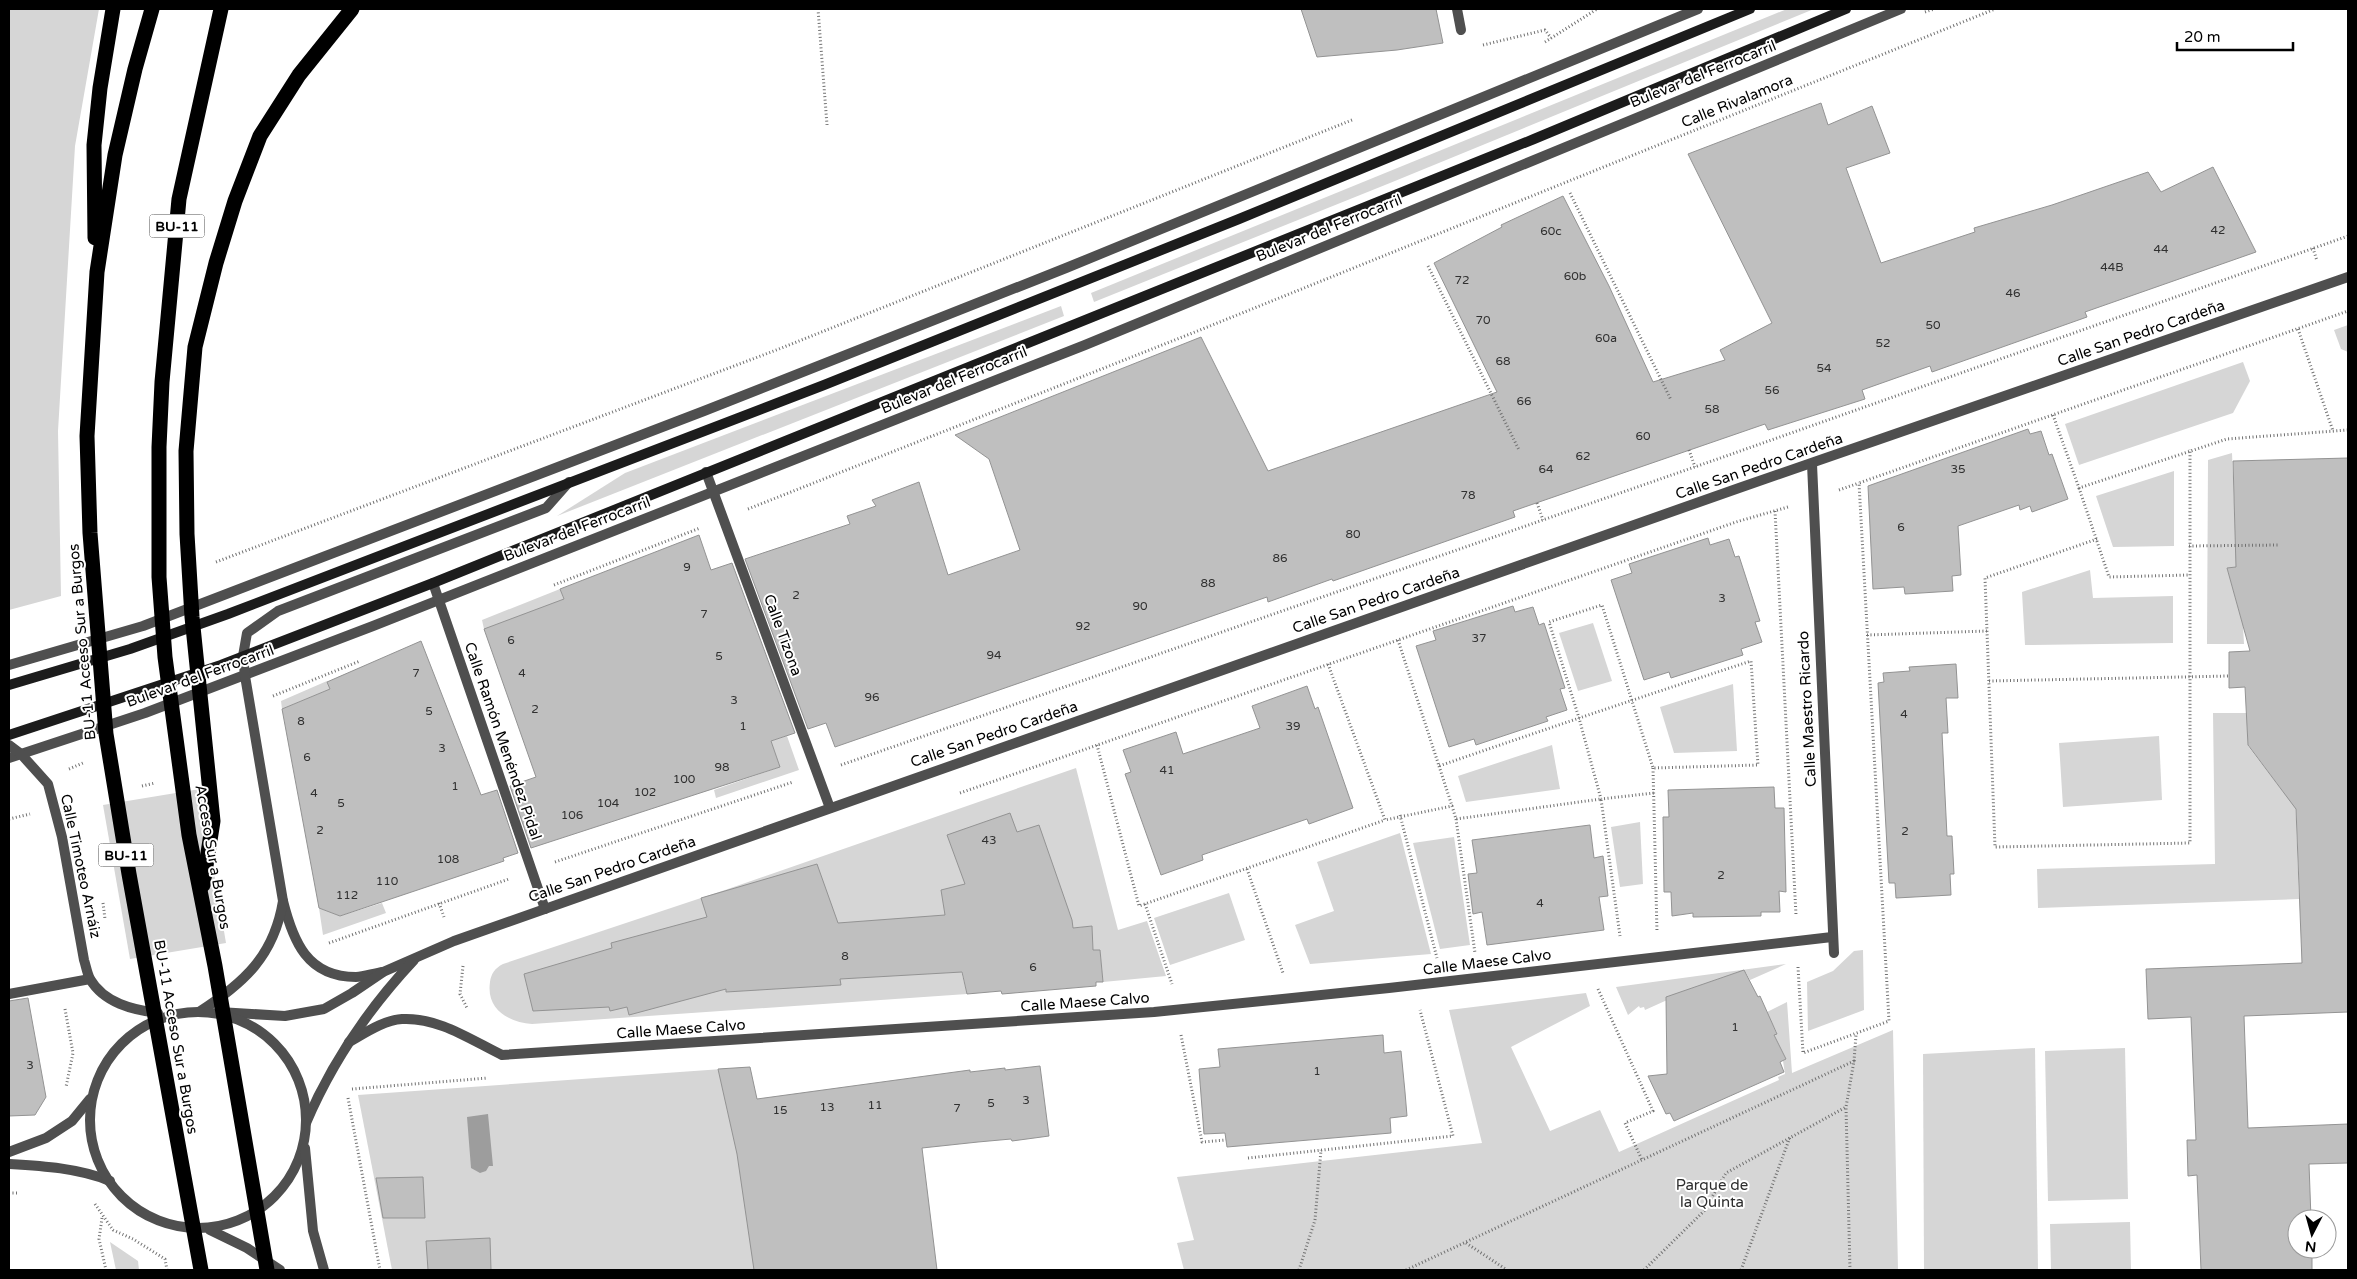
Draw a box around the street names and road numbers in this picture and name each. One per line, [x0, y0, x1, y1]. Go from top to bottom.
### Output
street label: Bulevar del Ferrocarril [1627, 36, 1779, 112]
street label: Calle Rivalamora [1679, 70, 1795, 132]
street label: Bulevar del Ferrocarril [1253, 190, 1405, 266]
road number: BU-11 [150, 215, 204, 238]
street label: Calle San Pedro Cardeña [2055, 296, 2227, 370]
street label: Bulevar del Ferrocarril [878, 342, 1030, 418]
street label: Calle San Pedro Cardeña [1673, 429, 1845, 503]
street label: Bulevar del Ferrocarril [501, 493, 653, 565]
street label: BU-11 Acceso Sur a Burgos [64, 543, 100, 741]
street label: Calle San Pedro Cardeña [1290, 563, 1462, 637]
street label: Calle Tizona [760, 592, 806, 678]
street label: Calle Maestro Ricardo [1794, 630, 1820, 788]
street label: Calle Ramón Menéndez Pidal [461, 640, 545, 842]
street label: Bulevar del Ferrocarril [124, 641, 276, 711]
street label: Calle San Pedro Cardeña [908, 697, 1080, 771]
street label: Acceso Sur a Burgos [191, 783, 235, 931]
street label: Calle Timoteo Arnáiz [57, 792, 105, 940]
street label: Calle San Pedro Cardeña [526, 832, 698, 906]
road number: BU-11 [98, 844, 154, 866]
street label: BU-11 Acceso Sur a Burgos [150, 938, 202, 1136]
street label: Calle Maese Calvo [1422, 945, 1552, 979]
street label: Calle Maese Calvo [1020, 989, 1150, 1015]
street label: Calle Maese Calvo [616, 1016, 746, 1042]

